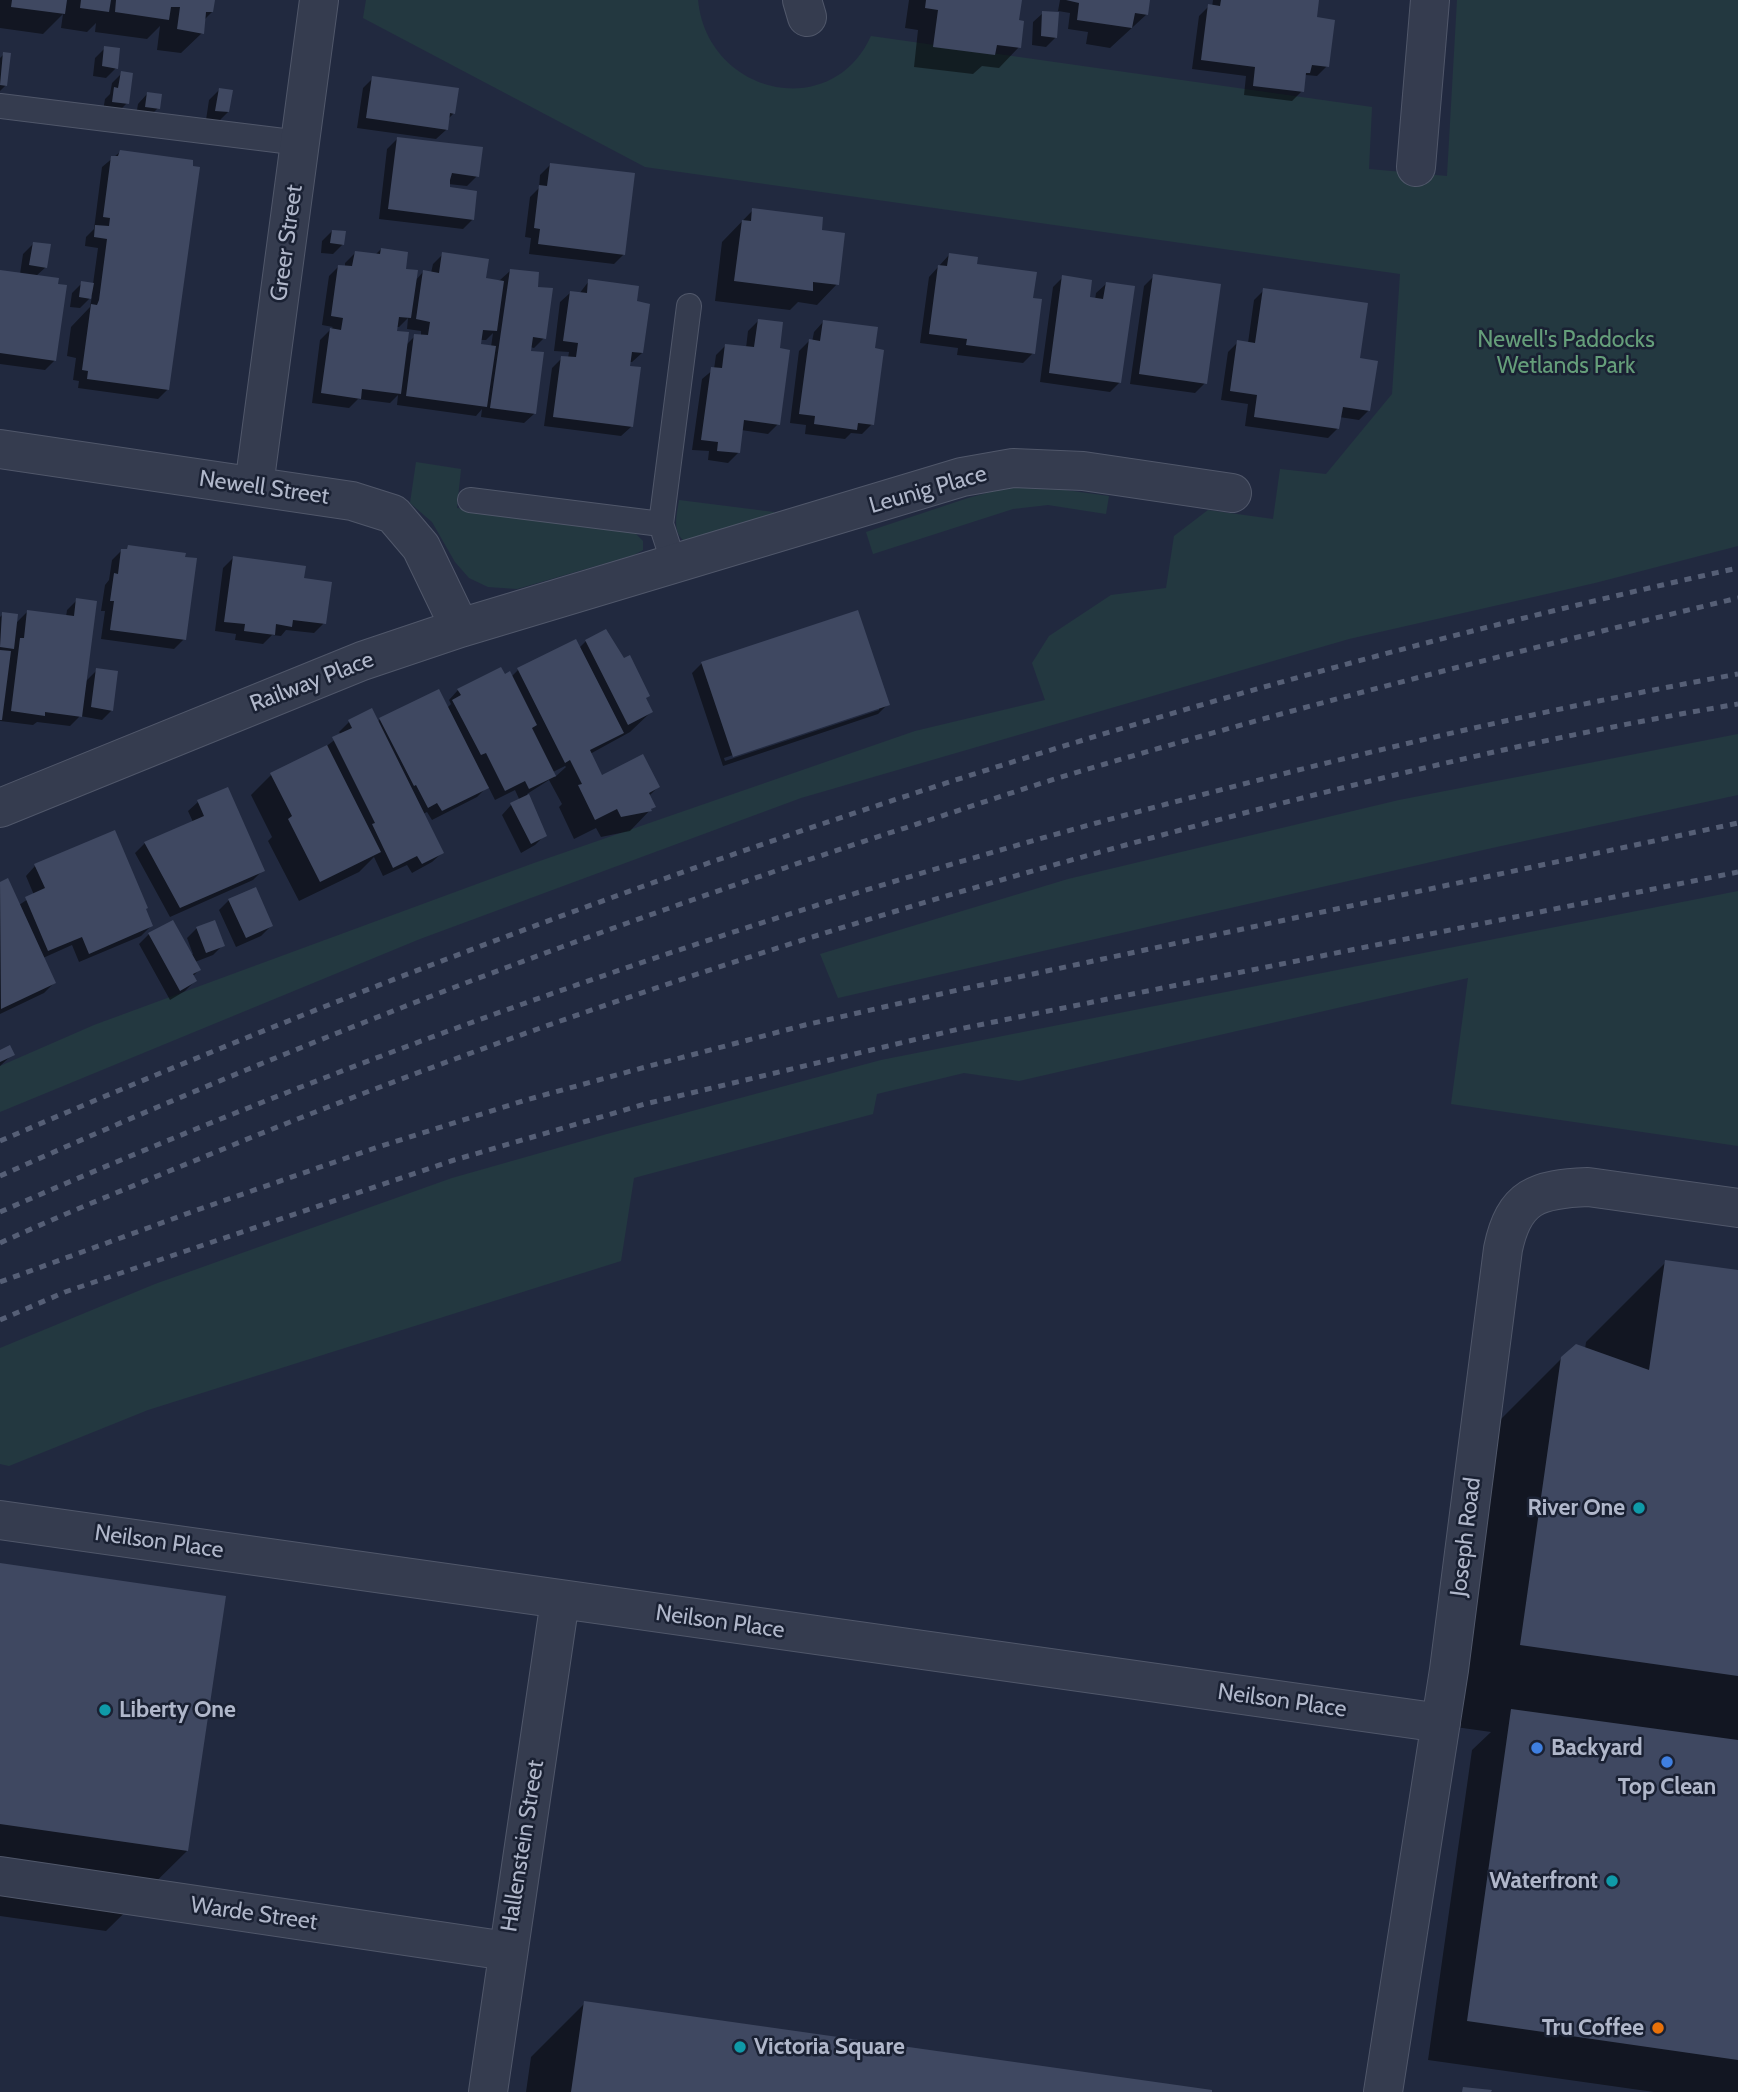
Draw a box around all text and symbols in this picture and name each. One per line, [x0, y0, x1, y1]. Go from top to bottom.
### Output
street label: Greer Street [265, 183, 309, 303]
park label: Newell's Paddocks Wetlands Park [1477, 326, 1655, 380]
street label: Leunig Place [866, 460, 990, 520]
street label: Newell Street [197, 465, 331, 511]
street label: Railway Place [246, 646, 378, 718]
street label: Joseph Road [1445, 1476, 1487, 1598]
place label: River One [1528, 1494, 1625, 1522]
marker: River One [1631, 1500, 1647, 1516]
street label: Neilson Place [93, 1519, 225, 1565]
street label: Neilson Place [654, 1599, 786, 1645]
street label: Neilson Place [1216, 1678, 1348, 1724]
place label: Liberty One [119, 1696, 236, 1724]
marker: Liberty One [97, 1702, 113, 1718]
place label: Backyard [1551, 1734, 1643, 1762]
marker: Backyard [1529, 1740, 1545, 1756]
marker: Top Clean [1659, 1754, 1675, 1770]
street label: Hallenstein Street [496, 1758, 550, 1934]
place label: Top Clean [1618, 1773, 1716, 1801]
place label: Waterfront [1489, 1867, 1598, 1895]
marker: Waterfront [1604, 1873, 1620, 1889]
street label: Warde Street [189, 1891, 319, 1937]
place label: Tru Coffee [1542, 2014, 1644, 2042]
marker: Tru Coffee [1650, 2020, 1666, 2036]
place label: Victoria Square [754, 2033, 905, 2061]
marker: Victoria Square [732, 2039, 748, 2055]

